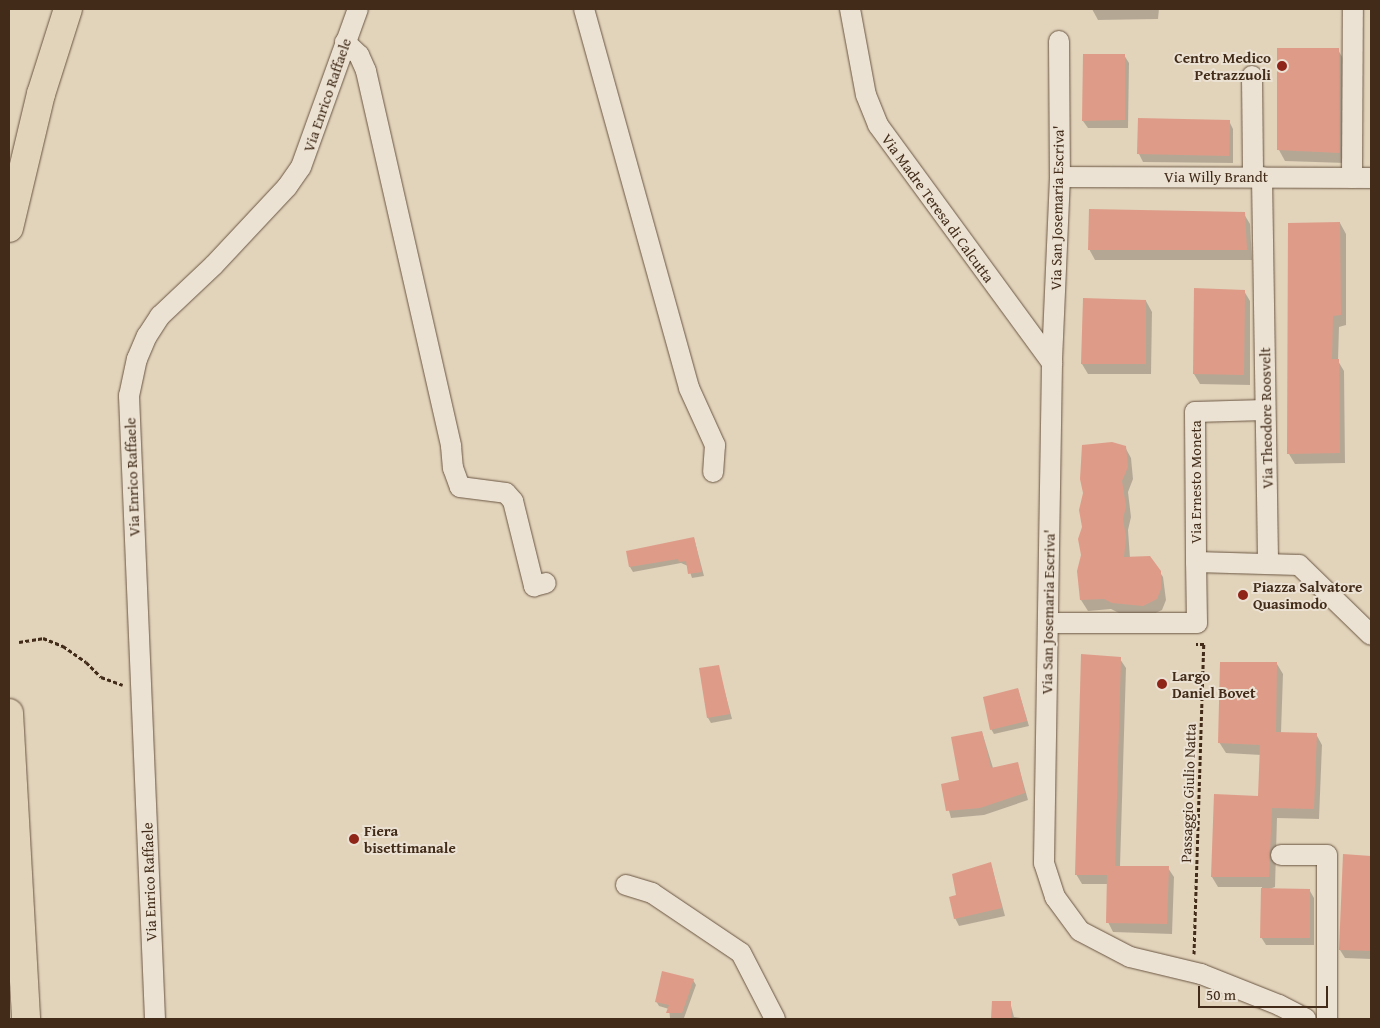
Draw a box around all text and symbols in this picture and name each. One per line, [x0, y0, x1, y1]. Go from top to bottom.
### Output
street label: Via Enrico Raffaele [299, 36, 355, 154]
place label: Centro Medico Petrazzuoli [1174, 48, 1271, 83]
marker: Centro Medico Petrazzuoli [1275, 59, 1289, 73]
street label: Via San Josemaria Escriva' [1047, 125, 1067, 291]
street label: Via Madre Teresa di Calcutta [878, 130, 998, 286]
street label: Via Willy Brandt [1164, 168, 1268, 186]
street label: Via Theodore Roosvelt [1256, 347, 1276, 489]
street label: Via Enrico Raffaele [121, 417, 143, 537]
street label: Via Ernesto Moneta [1187, 420, 1205, 544]
street label: Via San Josemaria Escriva' [1038, 529, 1058, 695]
place label: Piazza Salvatore Quasimodo [1253, 577, 1362, 612]
marker: Piazza Salvatore Quasimodo [1237, 589, 1249, 601]
place label: Largo Daniel Bovet [1172, 666, 1256, 701]
marker: Largo Daniel Bovet [1156, 678, 1168, 690]
street label: Passaggio Giulio Natta [1177, 723, 1199, 863]
place label: Fiera bisettimanale [364, 821, 456, 856]
street label: Via Enrico Raffaele [138, 822, 160, 942]
marker: Fiera bisettimanale [348, 833, 360, 845]
scale bar [1200, 976, 1330, 1008]
text: 50 m [1206, 984, 1236, 1005]

